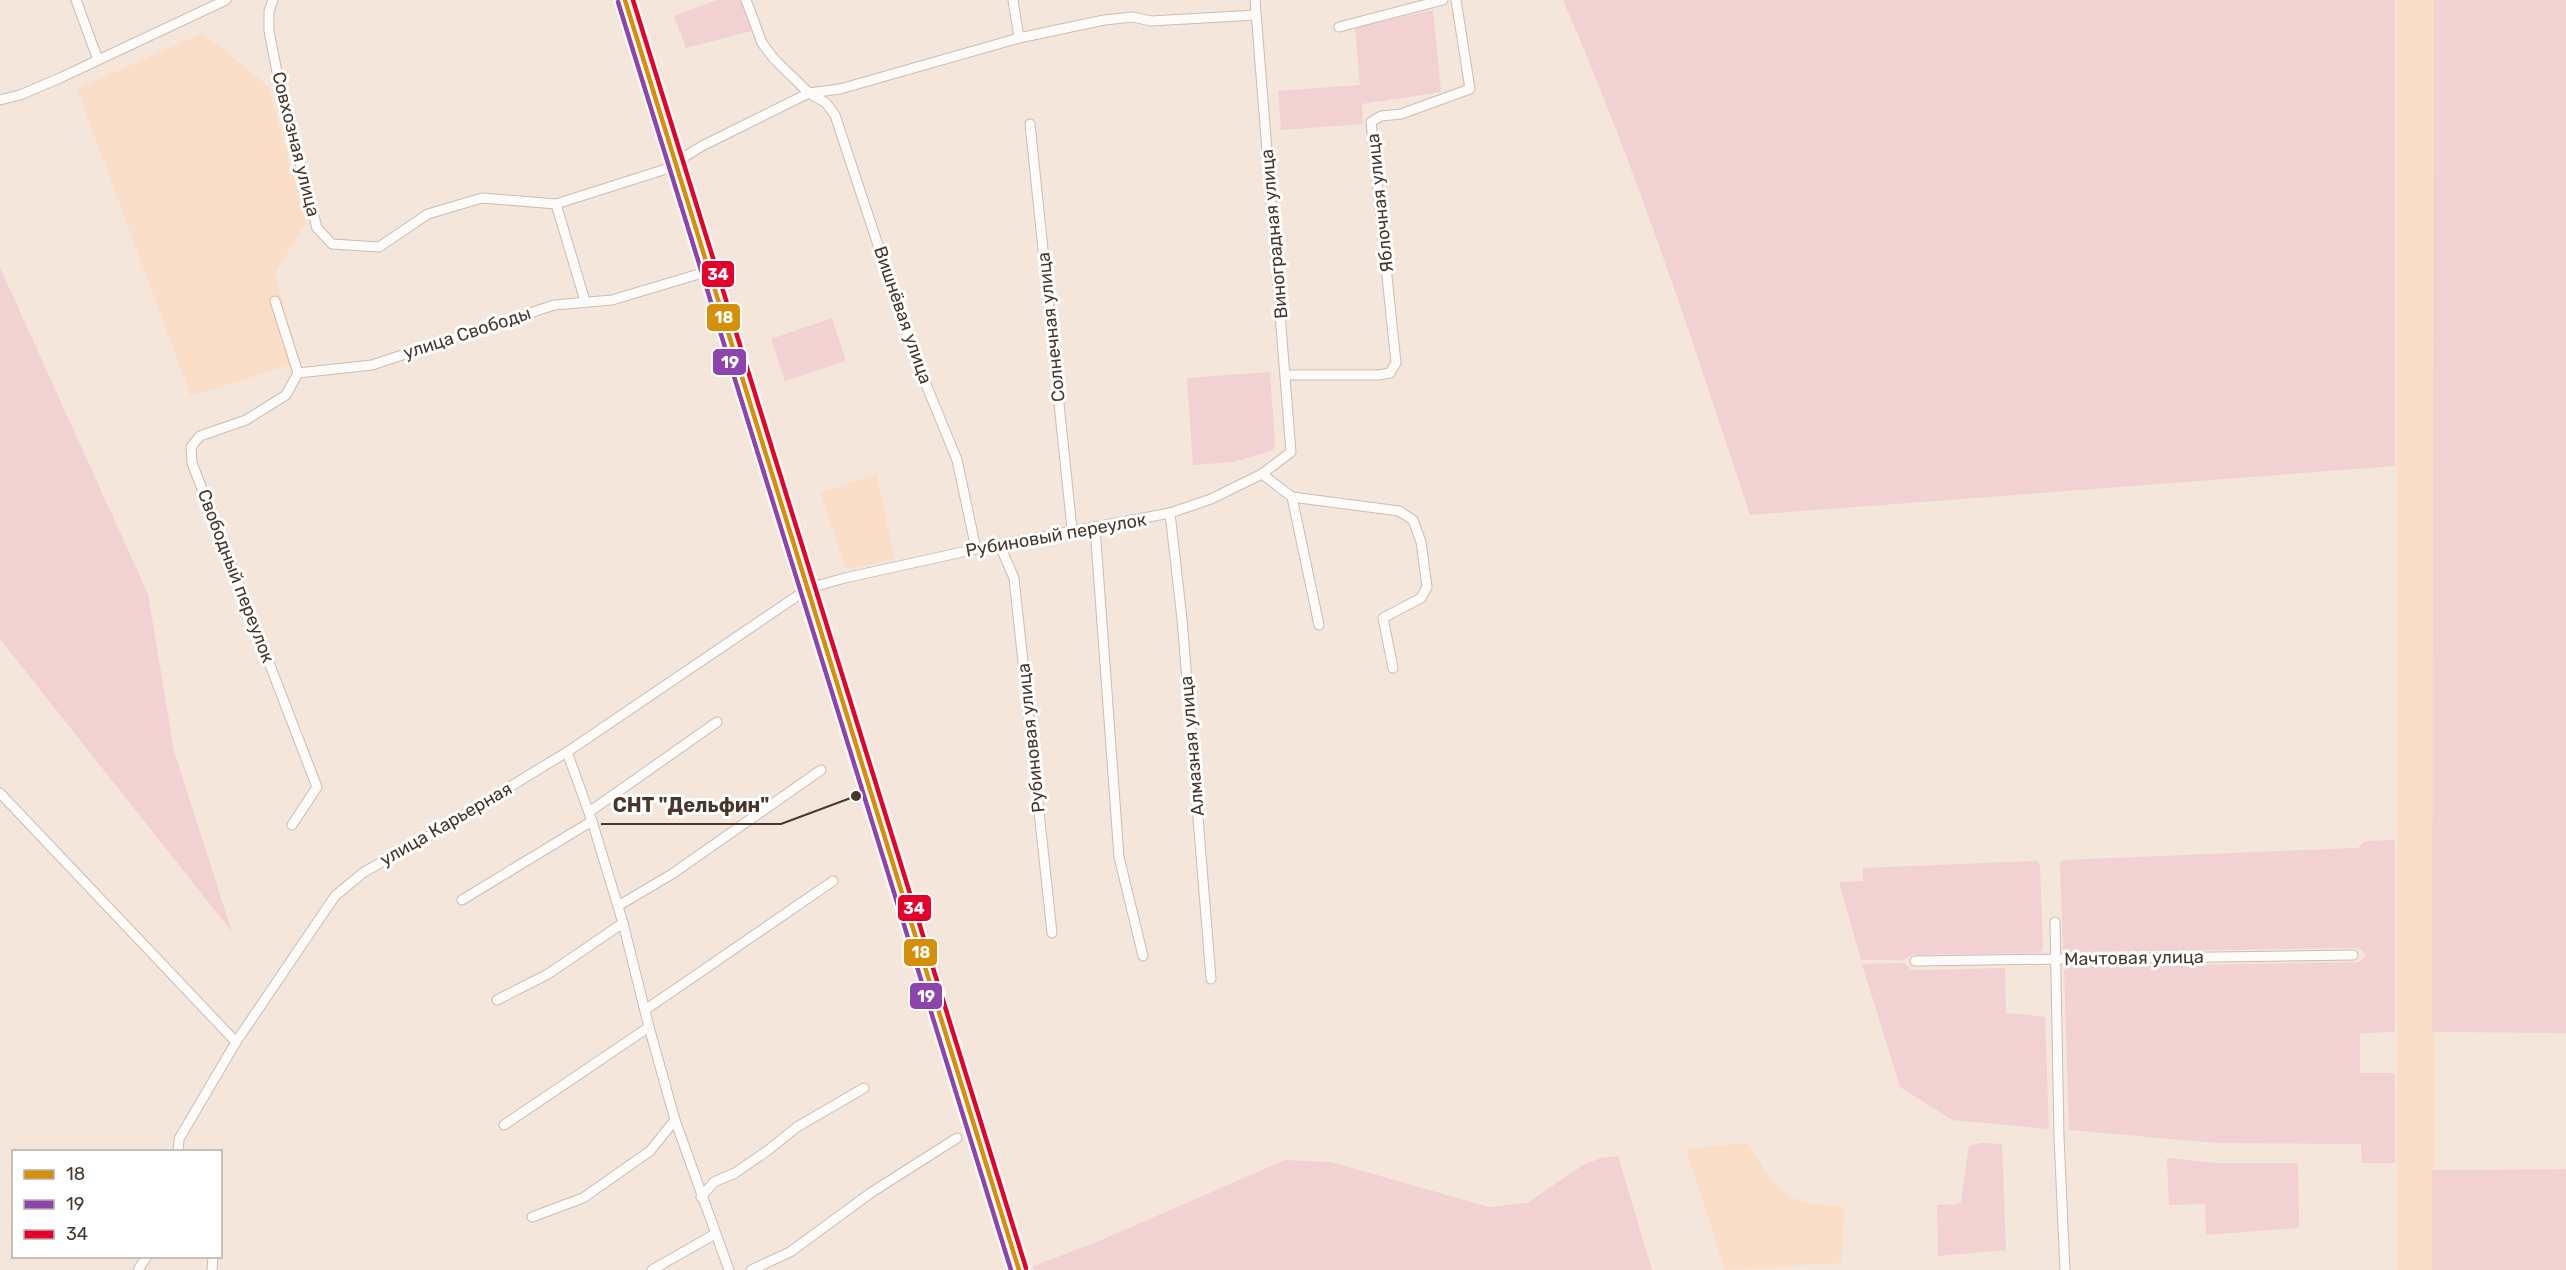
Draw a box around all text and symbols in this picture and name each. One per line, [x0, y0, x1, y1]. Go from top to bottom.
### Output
street label: Совхозная улица [267, 69, 325, 219]
street label: Яблочная улица [1362, 132, 1398, 274]
street label: Виноградная улица [1256, 148, 1292, 320]
street label: Вишнёвая улица [869, 243, 937, 387]
street label: Солнечная улица [1032, 251, 1070, 403]
line badge: 34 [701, 260, 735, 288]
text: 34 [707, 265, 729, 284]
street label: улица Свободы [400, 302, 534, 364]
line badge: 18 [706, 303, 741, 332]
text: 18 [715, 308, 734, 327]
line badge: 19 [712, 348, 747, 376]
text: 19 [721, 353, 739, 372]
street label: Свободный переулок [193, 486, 279, 666]
street label: Рубиновый переулок [964, 508, 1148, 562]
street label: Рубиновая улица [1012, 662, 1050, 814]
street label: Алмазная улица [1175, 675, 1209, 817]
street label: улица Карьерная [376, 777, 516, 871]
callout: СНТ "Дельфин" [601, 786, 781, 824]
text: СНТ "Дельфин" [613, 793, 769, 817]
line badge: 34 [897, 894, 932, 922]
text: 34 [903, 899, 925, 918]
line badge: 18 [903, 938, 938, 967]
text: 18 [912, 943, 931, 962]
street label: Мачтовая улица [2064, 946, 2204, 970]
line badge: 19 [909, 982, 943, 1010]
text: 19 [917, 987, 935, 1006]
legend [12, 1150, 222, 1258]
text: 18 [66, 1163, 85, 1185]
text: 19 [66, 1193, 84, 1215]
text: 34 [66, 1223, 88, 1245]

